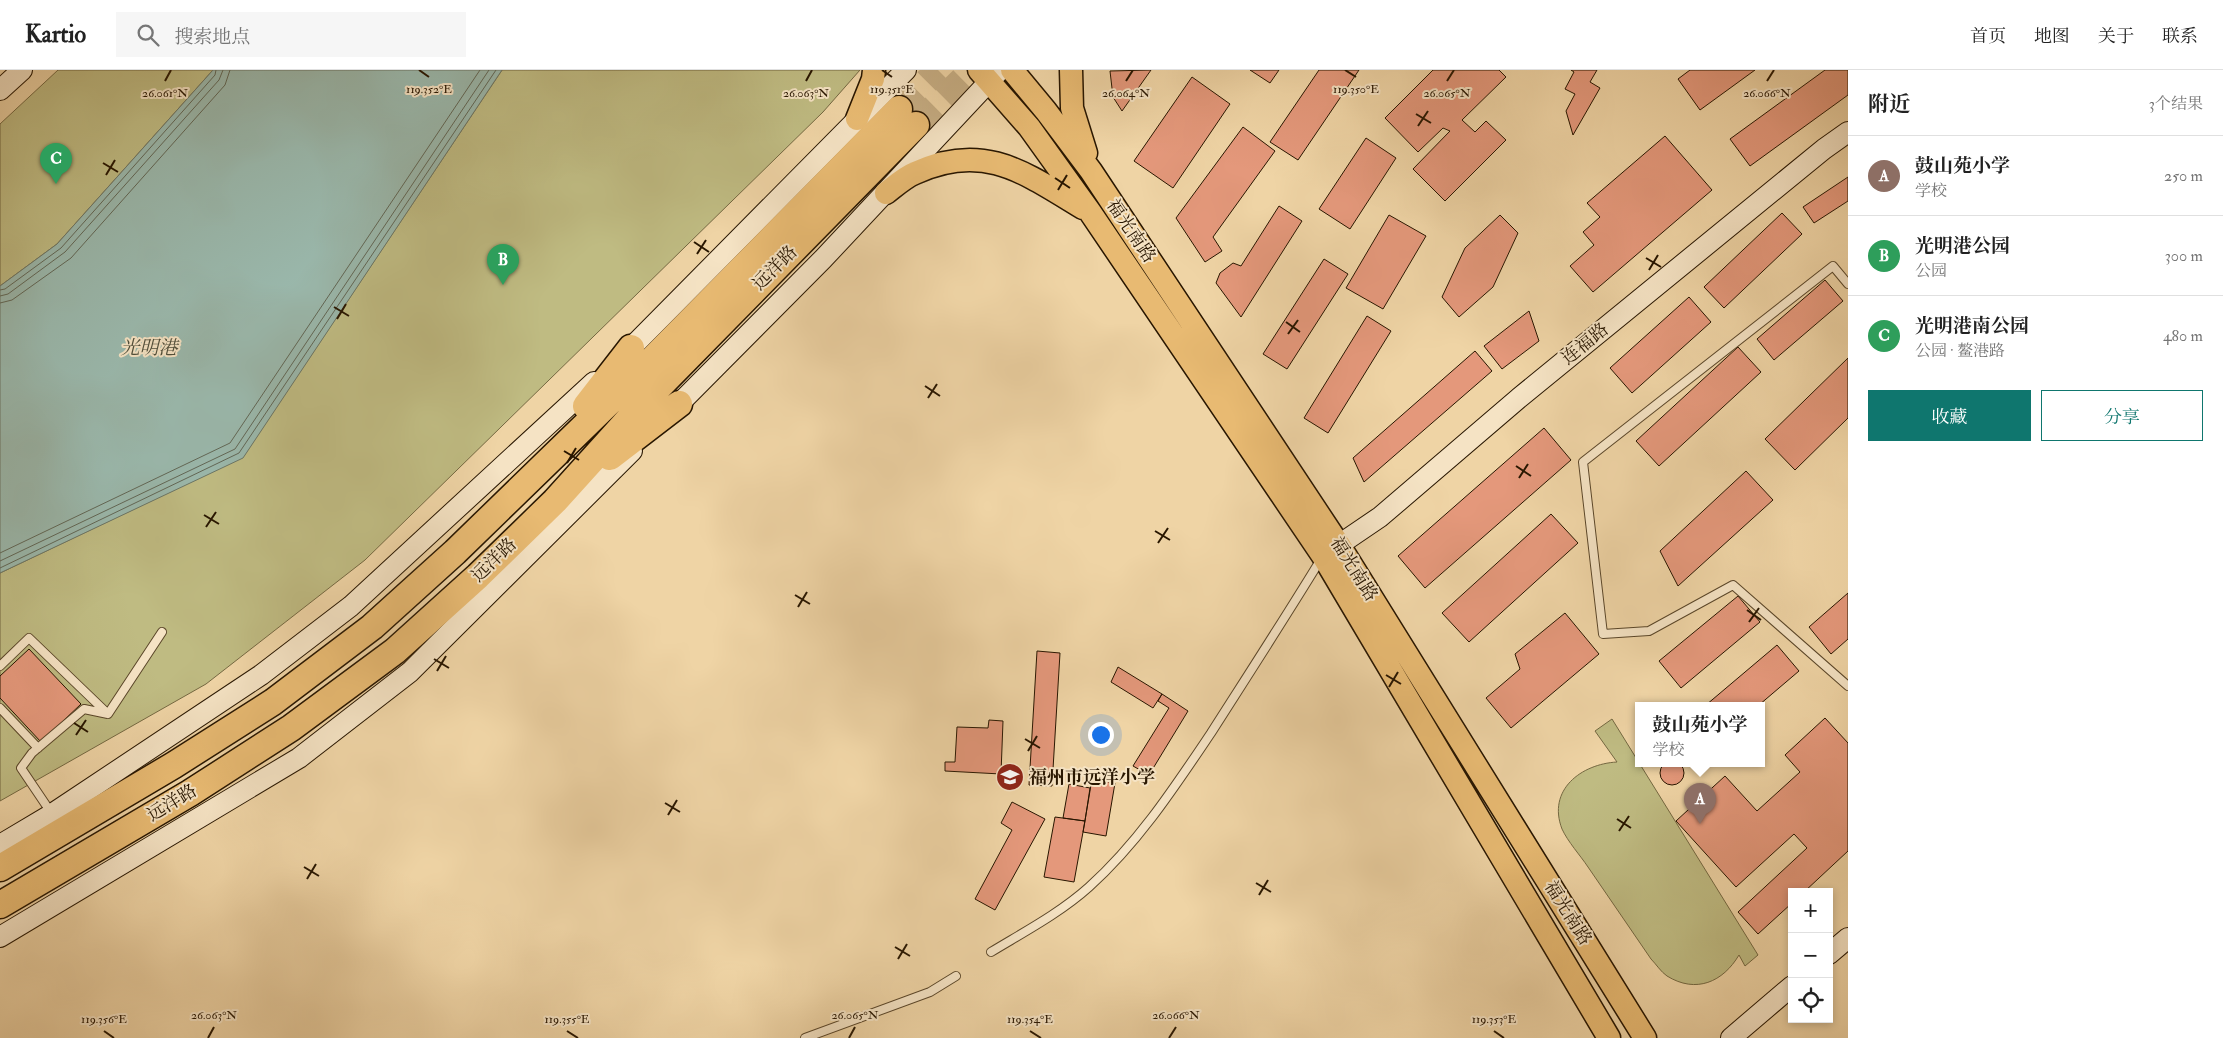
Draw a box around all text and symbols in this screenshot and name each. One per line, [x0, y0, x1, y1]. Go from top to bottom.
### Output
search box [116, 12, 466, 57]
text: Kartio [25, 19, 86, 50]
icon: search [134, 21, 162, 49]
text: 搜索地点 [174, 25, 250, 49]
text: 首页 [1970, 25, 2006, 48]
text: 地图 [2034, 25, 2070, 48]
text: 关于 [2098, 25, 2134, 48]
text: 联系 [2162, 25, 2198, 48]
text: 119.352°E [406, 82, 452, 97]
text: 119.351°E [870, 82, 914, 97]
text: 119.350°E [1333, 82, 1379, 97]
text: 26.061°N [142, 86, 188, 101]
text: 26.063°N [783, 86, 829, 101]
text: 26.064°N [1102, 86, 1150, 101]
text: 26.065°N [1424, 86, 1471, 101]
text: 26.066°N [1743, 86, 1791, 101]
text: 附近 [1868, 91, 1910, 118]
text: 3个结果 [2149, 94, 2203, 114]
pin: C [40, 143, 72, 184]
text: 鼓山苑小学 [1915, 154, 2010, 178]
text: A [1879, 166, 1889, 186]
text: 250 m [2164, 166, 2203, 186]
text: 学校 [1915, 181, 1947, 201]
street label: 福光南路 [1101, 195, 1161, 267]
text: 光明港公园 [1915, 234, 2010, 258]
street label: 远洋路 [748, 241, 802, 295]
pin: B [487, 244, 519, 285]
text: B [1879, 246, 1889, 266]
text: 300 m [2165, 246, 2203, 266]
text: 公园 [1915, 261, 1947, 281]
text: 光明港南公园 [1915, 314, 2029, 338]
street label: 连福路 [1557, 318, 1613, 370]
text: C [1878, 326, 1890, 346]
text: 480 m [2163, 326, 2203, 346]
water label: 光明港 [120, 336, 180, 360]
text: 公园 · 鳌港路 [1915, 341, 2005, 361]
button: 收藏 [1868, 390, 2031, 441]
button: 分享 [2041, 390, 2203, 441]
street label: 福光南路 [1325, 532, 1383, 606]
street label: 远洋路 [467, 533, 521, 587]
popup [1635, 702, 1765, 767]
text: 鼓山苑小学 [1652, 713, 1748, 737]
your location [1088, 722, 1114, 748]
text: 学校 [1652, 740, 1685, 760]
school or university icon: 福州市远洋小学 [995, 762, 1025, 792]
place label: 福州市远洋小学 [1029, 766, 1155, 789]
street label: 远洋路 [143, 779, 201, 827]
pin: A [1684, 783, 1716, 824]
street label: 福光南路 [1539, 876, 1597, 950]
map controls [1788, 888, 1833, 1023]
button: + [1788, 888, 1833, 933]
button: − [1788, 933, 1833, 978]
button: locate [1788, 978, 1833, 1023]
text: 26.063°N [191, 1008, 237, 1023]
text: 26.065°N [832, 1008, 879, 1023]
text: 26.066°N [1152, 1008, 1200, 1023]
text: 119.356°E [81, 1012, 127, 1027]
text: 119.355°E [544, 1012, 590, 1027]
text: 119.354°E [1007, 1012, 1053, 1027]
text: 119.353°E [1472, 1012, 1517, 1027]

